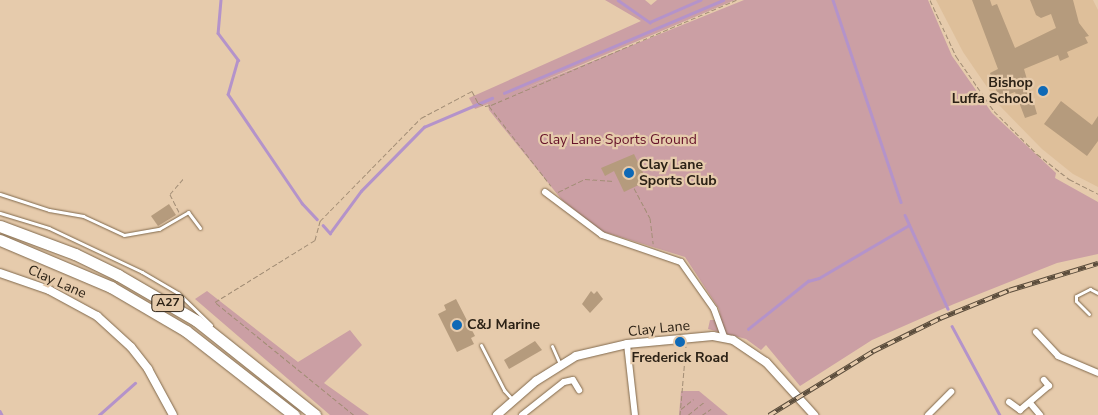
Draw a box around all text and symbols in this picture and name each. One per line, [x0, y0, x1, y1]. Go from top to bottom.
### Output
place label: Bishop Luffa School [952, 75, 1033, 108]
marker: Bishop Luffa School [1037, 85, 1049, 97]
park label: Clay Lane Sports Ground [539, 132, 697, 148]
place label: Clay Lane Sports Club [639, 157, 717, 190]
marker: Clay Lane Sports Club [623, 167, 635, 179]
street label: Clay Lane [25, 262, 89, 302]
road number: A27 [150, 294, 186, 312]
place label: C&J Marine [467, 317, 540, 333]
street label: Clay Lane [627, 317, 691, 341]
marker: C&J Marine [451, 319, 463, 331]
marker: Frederick Road [674, 336, 686, 348]
place label: Frederick Road [631, 350, 729, 366]

